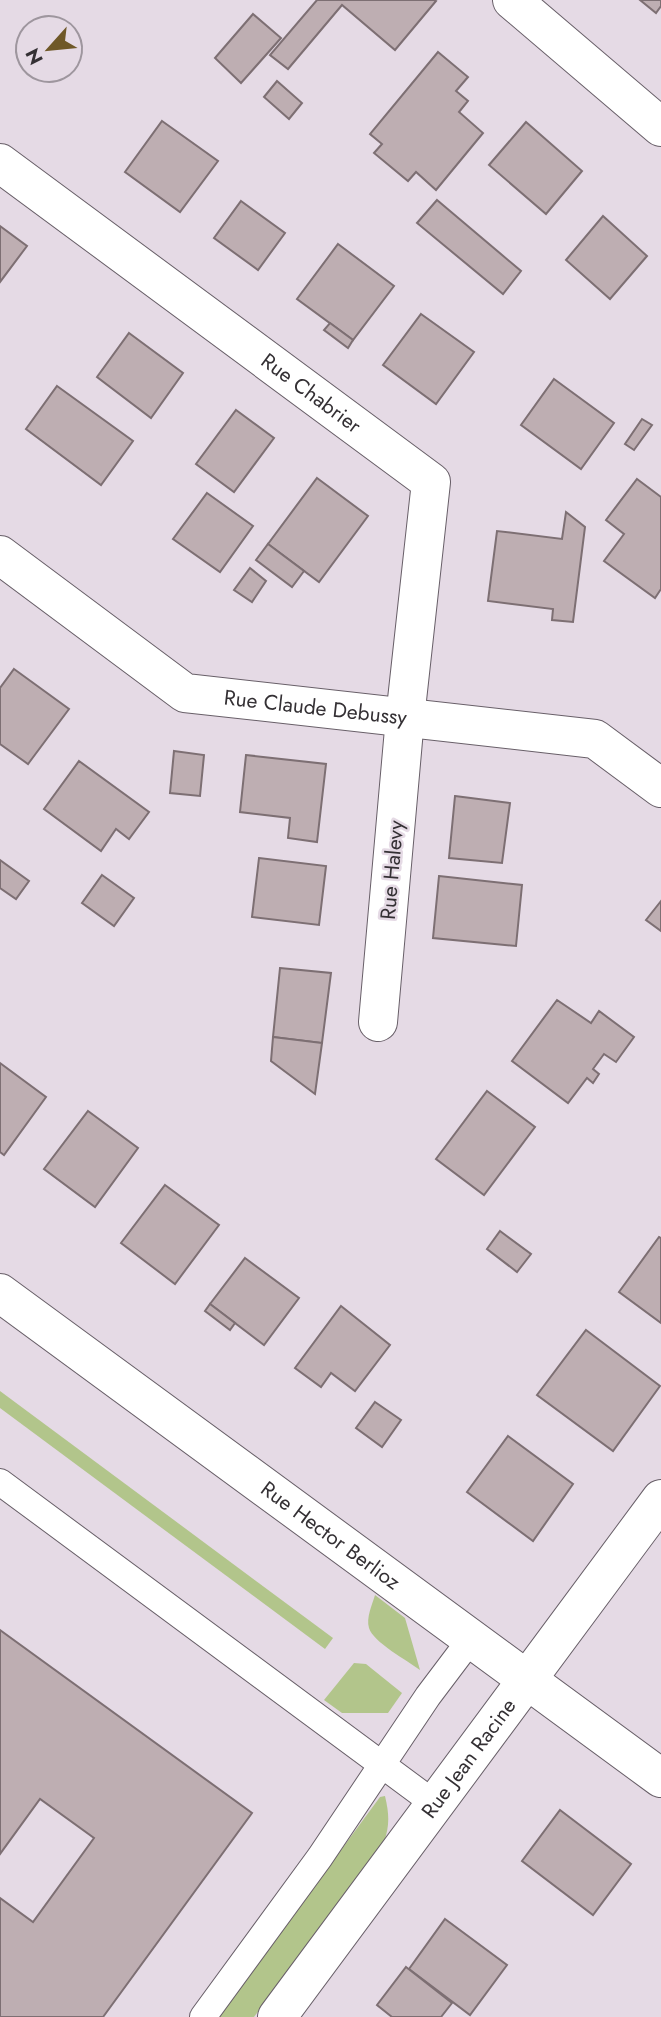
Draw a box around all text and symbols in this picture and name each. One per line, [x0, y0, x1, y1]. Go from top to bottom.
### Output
north arrow [14, 14, 84, 84]
text: N [19, 44, 50, 69]
street label: Rue Chabrier [255, 346, 368, 441]
street label: Rue Claude Debussy [222, 682, 409, 733]
street label: Rue Halevy [373, 818, 411, 921]
street label: Rue Hector Berlioz [254, 1474, 407, 1597]
street label: Rue Jean Racine [414, 1692, 523, 1825]

